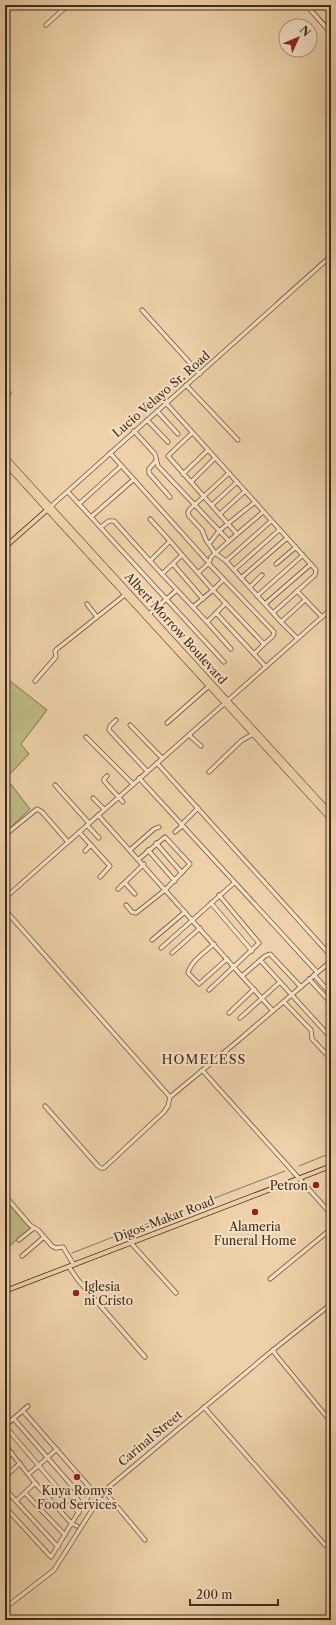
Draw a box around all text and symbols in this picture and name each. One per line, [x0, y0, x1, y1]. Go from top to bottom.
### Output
north arrow [278, 18, 318, 58]
text: N [297, 23, 314, 40]
street label: Lucio Velayo Sr. Road [109, 347, 213, 440]
street label: Albert Morrow Boulevard [121, 568, 231, 688]
district label: HOMELESS [162, 1051, 246, 1067]
place label: Petron [270, 1178, 308, 1193]
marker: Petron [311, 1180, 321, 1190]
street label: Digos-Makar Road [112, 1193, 217, 1245]
marker: Alameria Funeral Home [250, 1207, 260, 1217]
place label: Alameria Funeral Home [214, 1219, 297, 1248]
place label: Iglesia ni Cristo [84, 1279, 133, 1308]
marker: Iglesia ni Cristo [71, 1288, 81, 1298]
street label: Carinal Street [115, 1406, 186, 1469]
marker: Kuya Romys Food Services [72, 1472, 82, 1482]
place label: Kuya Romys Food Services [37, 1483, 117, 1512]
scale bar [190, 1581, 278, 1607]
text: 200 m [196, 1587, 233, 1602]

